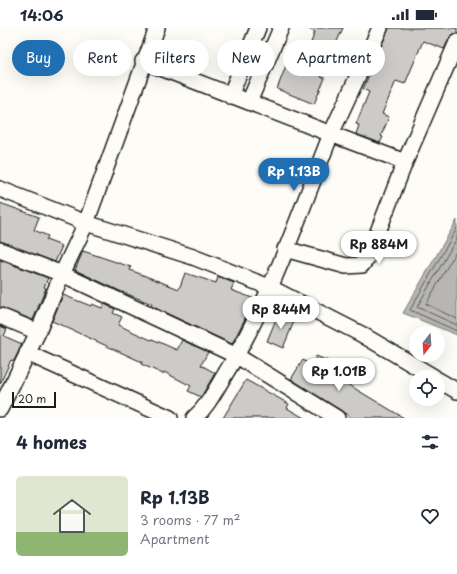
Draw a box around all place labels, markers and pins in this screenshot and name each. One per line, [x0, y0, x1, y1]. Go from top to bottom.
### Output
pin: Rp 1.13B [253, 158, 335, 192]
pin: Rp 884M [342, 231, 416, 265]
pin: Rp 844M [244, 296, 318, 330]
pin: Rp 1.01B [298, 358, 380, 392]

